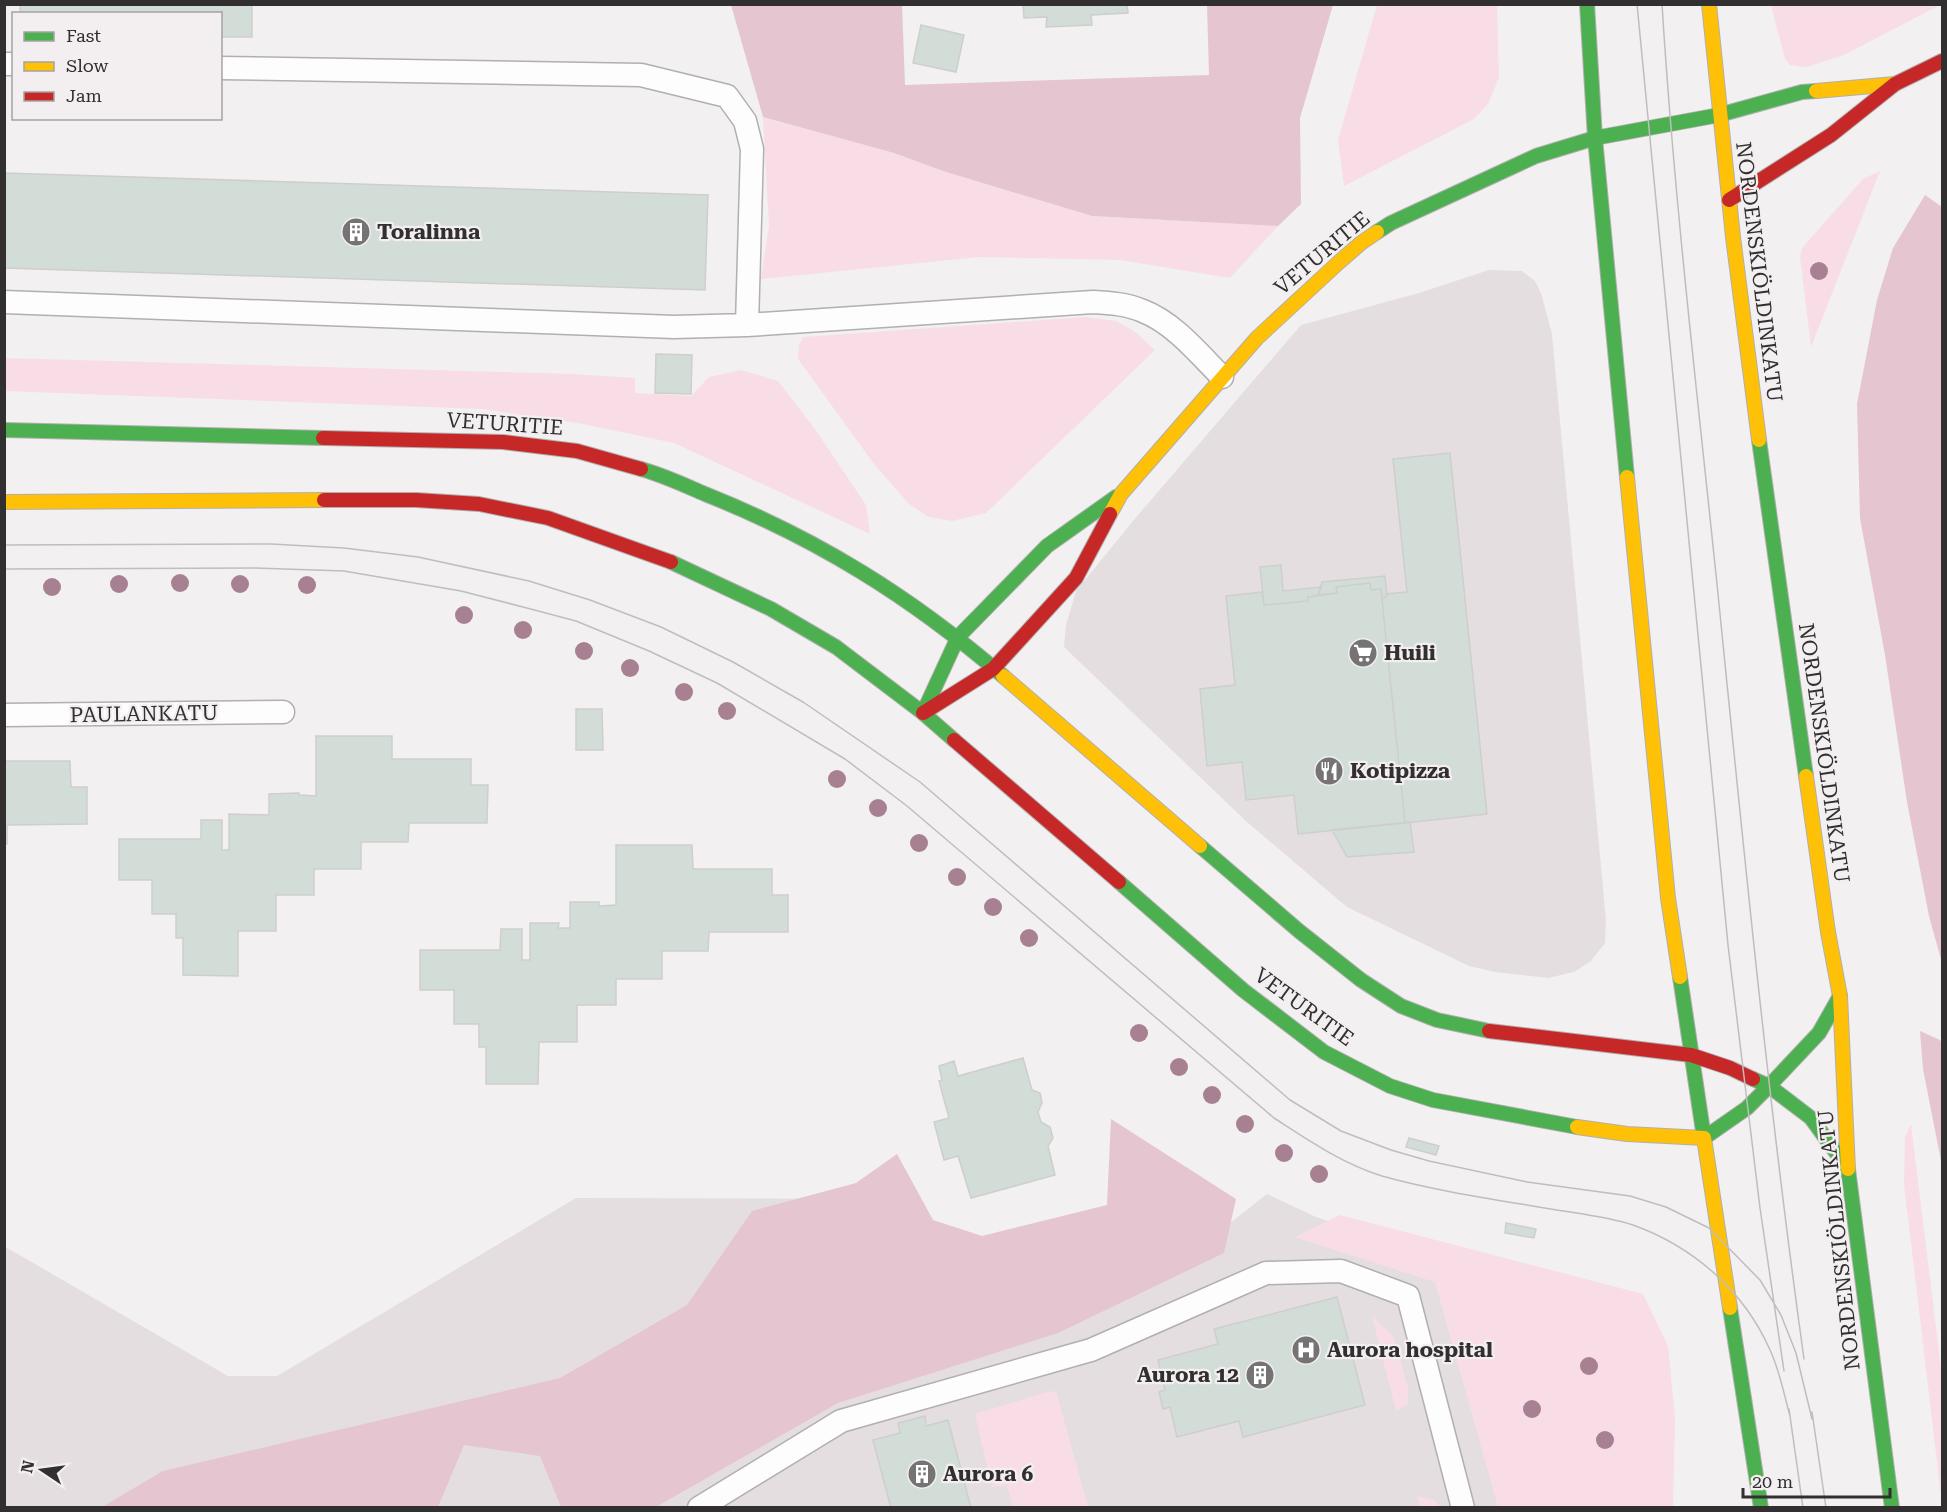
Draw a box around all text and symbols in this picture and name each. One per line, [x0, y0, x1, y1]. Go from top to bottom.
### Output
legend [12, 12, 222, 120]
text: Fast [66, 25, 101, 46]
text: Slow [66, 55, 108, 76]
text: Jam [66, 85, 102, 106]
street label: NORDENSKIÖLDINKATU [1731, 140, 1788, 404]
street label: VETURITIE [1270, 206, 1374, 300]
building icon: Toralinna [340, 216, 372, 248]
place label: Toralinna [377, 220, 481, 244]
street label: VETURITIE [446, 408, 564, 440]
street label: NORDENSKIÖLDINKATU [1794, 621, 1855, 884]
supermarket icon: Huili [1347, 637, 1379, 669]
place label: Huili [1384, 641, 1436, 665]
street label: PAULANKATU [69, 701, 219, 727]
restaurant icon: Kotipizza [1313, 755, 1345, 787]
place label: Kotipizza [1350, 759, 1451, 783]
street label: VETURITIE [1250, 963, 1358, 1051]
street label: NORDENSKIÖLDINKATU [1812, 1108, 1865, 1372]
hospital icon: Aurora hospital [1290, 1334, 1322, 1366]
place label: Aurora hospital [1327, 1338, 1493, 1362]
building icon: Aurora 12 [1244, 1359, 1276, 1391]
place label: Aurora 12 [1137, 1363, 1239, 1387]
north arrow [12, 1440, 72, 1500]
building icon: Aurora 6 [906, 1458, 938, 1490]
text: N [17, 1459, 39, 1475]
scale bar [1743, 1461, 1890, 1499]
place label: Aurora 6 [943, 1462, 1034, 1486]
text: 20 m [1752, 1471, 1793, 1492]

